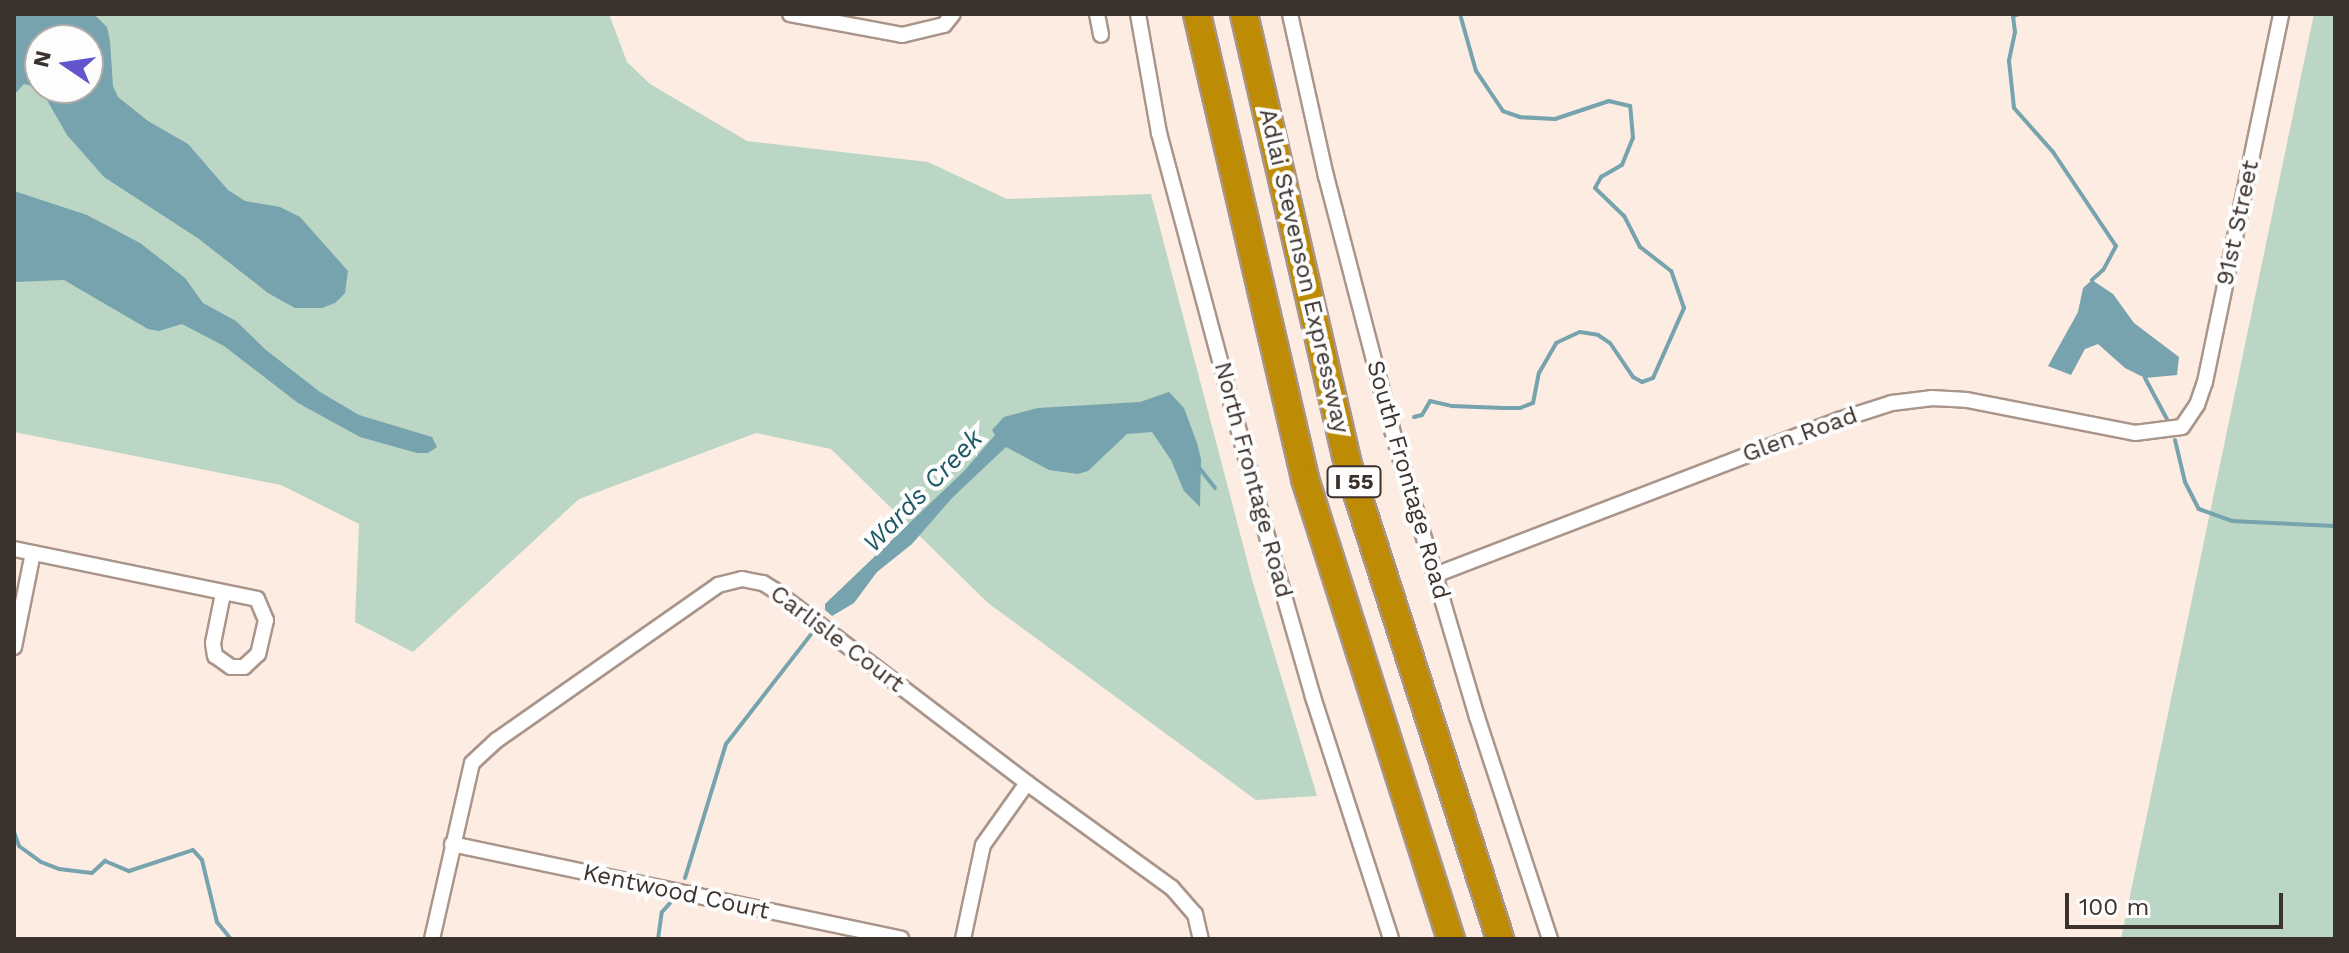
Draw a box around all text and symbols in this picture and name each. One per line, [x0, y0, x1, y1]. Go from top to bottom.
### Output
north arrow [24, 24, 104, 104]
text: N [28, 48, 56, 70]
street label: Adlai Stevenson Expressway [1253, 106, 1355, 436]
street label: 91st Street [2211, 158, 2265, 288]
street label: South Frontage Road [1360, 357, 1456, 603]
street label: North Frontage Road [1208, 359, 1298, 601]
street label: Glen Road [1739, 401, 1861, 469]
water label: Wards Creek [857, 423, 989, 559]
road number: I 55 [1326, 464, 1382, 500]
street label: Carlisle Court [764, 579, 910, 699]
street label: Kentwood Court [580, 858, 772, 926]
scale bar [2069, 877, 2287, 927]
text: 100 m [2079, 893, 2149, 921]

